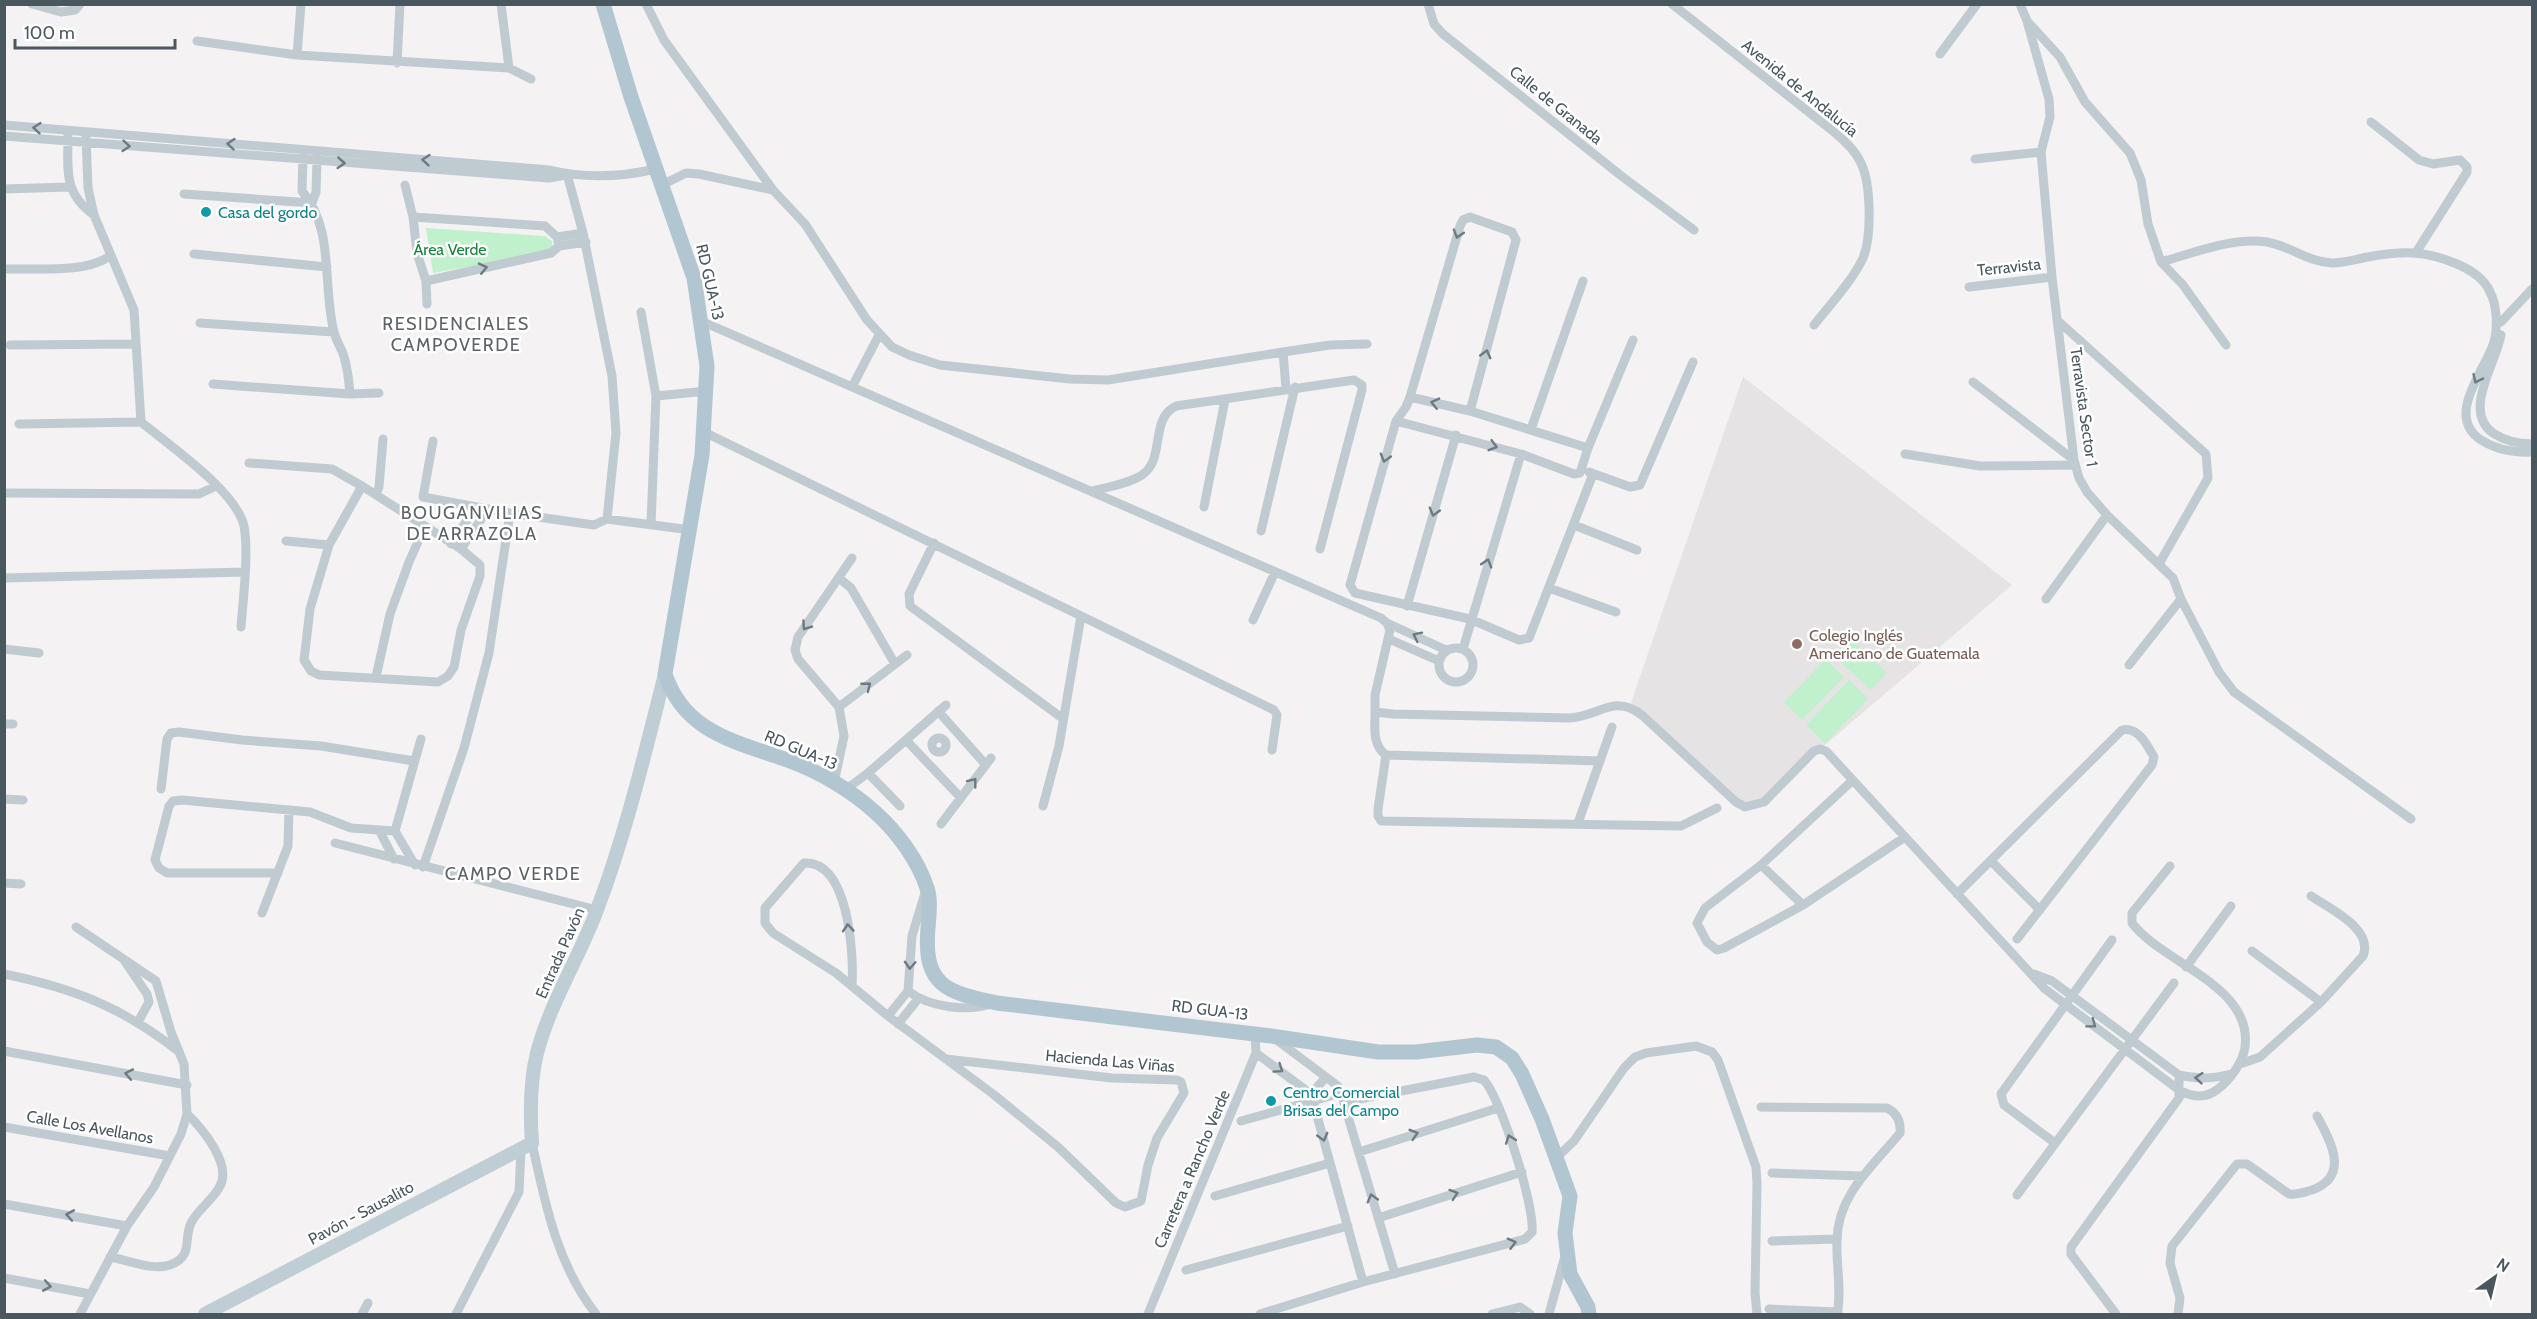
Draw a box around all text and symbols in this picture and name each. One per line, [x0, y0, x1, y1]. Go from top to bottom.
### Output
scale bar [15, 12, 176, 50]
text: 100 m [24, 22, 75, 44]
street label: Avenida de Andalucía [1738, 35, 1862, 141]
street label: Calle de Granada [1506, 62, 1606, 148]
one-way arrow [33, 122, 42, 135]
one-way arrow [227, 138, 236, 151]
one-way arrow [121, 139, 130, 152]
one-way arrow [421, 154, 430, 167]
one-way arrow [336, 156, 345, 169]
place label: Casa del gordo [218, 203, 317, 222]
marker: Casa del gordo [199, 205, 213, 219]
one-way arrow [1452, 228, 1465, 239]
park label: Área Verde [413, 240, 487, 259]
street label: RD GUA-13 [692, 242, 728, 322]
street label: Terravista [1976, 254, 2042, 280]
one-way arrow [478, 263, 488, 276]
district label: RESIDENCIALES CAMPOVERDE [382, 313, 530, 356]
street label: Terravista Sector 1 [2066, 346, 2102, 468]
one-way arrow [1478, 349, 1491, 359]
one-way arrow [2472, 373, 2484, 384]
one-way arrow [1430, 397, 1440, 410]
one-way arrow [1487, 439, 1498, 451]
one-way arrow [1380, 453, 1392, 463]
district label: BOUGANVILIAS DE ARRAZOLA [401, 502, 543, 545]
one-way arrow [1429, 506, 1441, 516]
one-way arrow [1480, 558, 1492, 569]
one-way arrow [802, 619, 813, 630]
place label: Colegio Inglés Americano de Guatemala [1809, 626, 1980, 663]
one-way arrow [1412, 632, 1423, 644]
marker: Colegio Inglés Americano de Guatemala [1790, 637, 1804, 651]
one-way arrow [860, 682, 871, 693]
street label: RD GUA-13 [762, 726, 840, 774]
one-way arrow [966, 778, 977, 789]
district label: CAMPO VERDE [445, 863, 581, 885]
street label: Entrada Pavón [531, 905, 589, 1001]
one-way arrow [842, 923, 855, 932]
one-way arrow [903, 960, 916, 969]
street label: RD GUA-13 [1171, 996, 1249, 1024]
one-way arrow [2085, 1017, 2096, 1028]
street label: Hacienda Las Viñas [1045, 1046, 1176, 1076]
one-way arrow [1272, 1062, 1283, 1073]
one-way arrow [124, 1068, 134, 1081]
one-way arrow [2195, 1072, 2204, 1085]
place label: Centro Comercial Brisas del Campo [1283, 1083, 1400, 1120]
street label: Carretera a Rancho Verde [1150, 1087, 1234, 1251]
marker: Centro Comercial Brisas del Campo [1264, 1094, 1278, 1108]
street label: Calle Los Avellanos [25, 1106, 155, 1148]
one-way arrow [1408, 1129, 1419, 1141]
one-way arrow [1316, 1132, 1328, 1142]
one-way arrow [1504, 1134, 1517, 1144]
street label: Pavón - Sausalito [305, 1177, 417, 1249]
one-way arrow [1448, 1189, 1459, 1201]
one-way arrow [1367, 1193, 1379, 1204]
one-way arrow [65, 1210, 74, 1222]
one-way arrow [1507, 1237, 1517, 1250]
north arrow [2465, 1247, 2525, 1307]
text: N [2493, 1254, 2513, 1276]
one-way arrow [42, 1279, 52, 1292]

